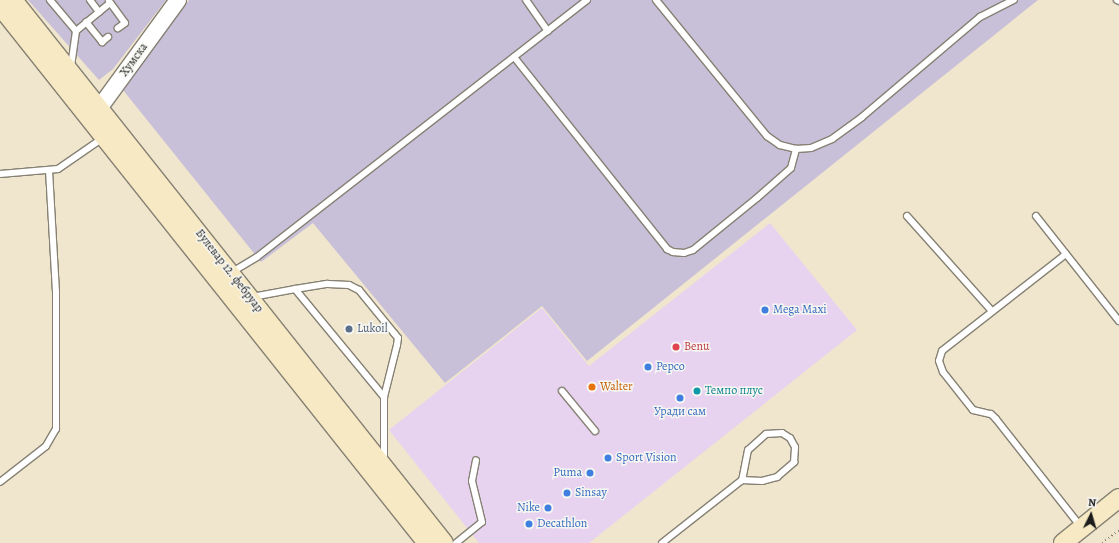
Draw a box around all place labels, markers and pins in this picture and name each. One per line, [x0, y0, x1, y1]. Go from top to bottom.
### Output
place label: Mega Maxi [773, 303, 827, 317]
marker: Mega Maxi [760, 305, 770, 315]
place label: Lukoil [357, 322, 388, 336]
marker: Lukoil [344, 324, 354, 334]
place label: Benu [684, 340, 709, 354]
marker: Benu [671, 342, 681, 352]
place label: Pepco [656, 360, 685, 374]
marker: Pepco [643, 362, 653, 372]
place label: Walter [600, 380, 633, 394]
marker: Walter [587, 382, 597, 392]
place label: Темпо плус [705, 384, 763, 398]
marker: Темпо плус [692, 386, 702, 396]
marker: Уради сам [675, 393, 685, 403]
place label: Уради сам [654, 405, 706, 419]
place label: Sport Vision [616, 451, 677, 465]
marker: Sport Vision [603, 453, 613, 463]
place label: Puma [553, 466, 582, 480]
marker: Puma [585, 468, 595, 478]
place label: Sinsay [575, 486, 607, 500]
marker: Sinsay [562, 488, 572, 498]
place label: Nike [517, 501, 540, 515]
marker: Nike [543, 503, 553, 513]
place label: Decathlon [537, 517, 587, 531]
marker: Decathlon [524, 519, 534, 529]

